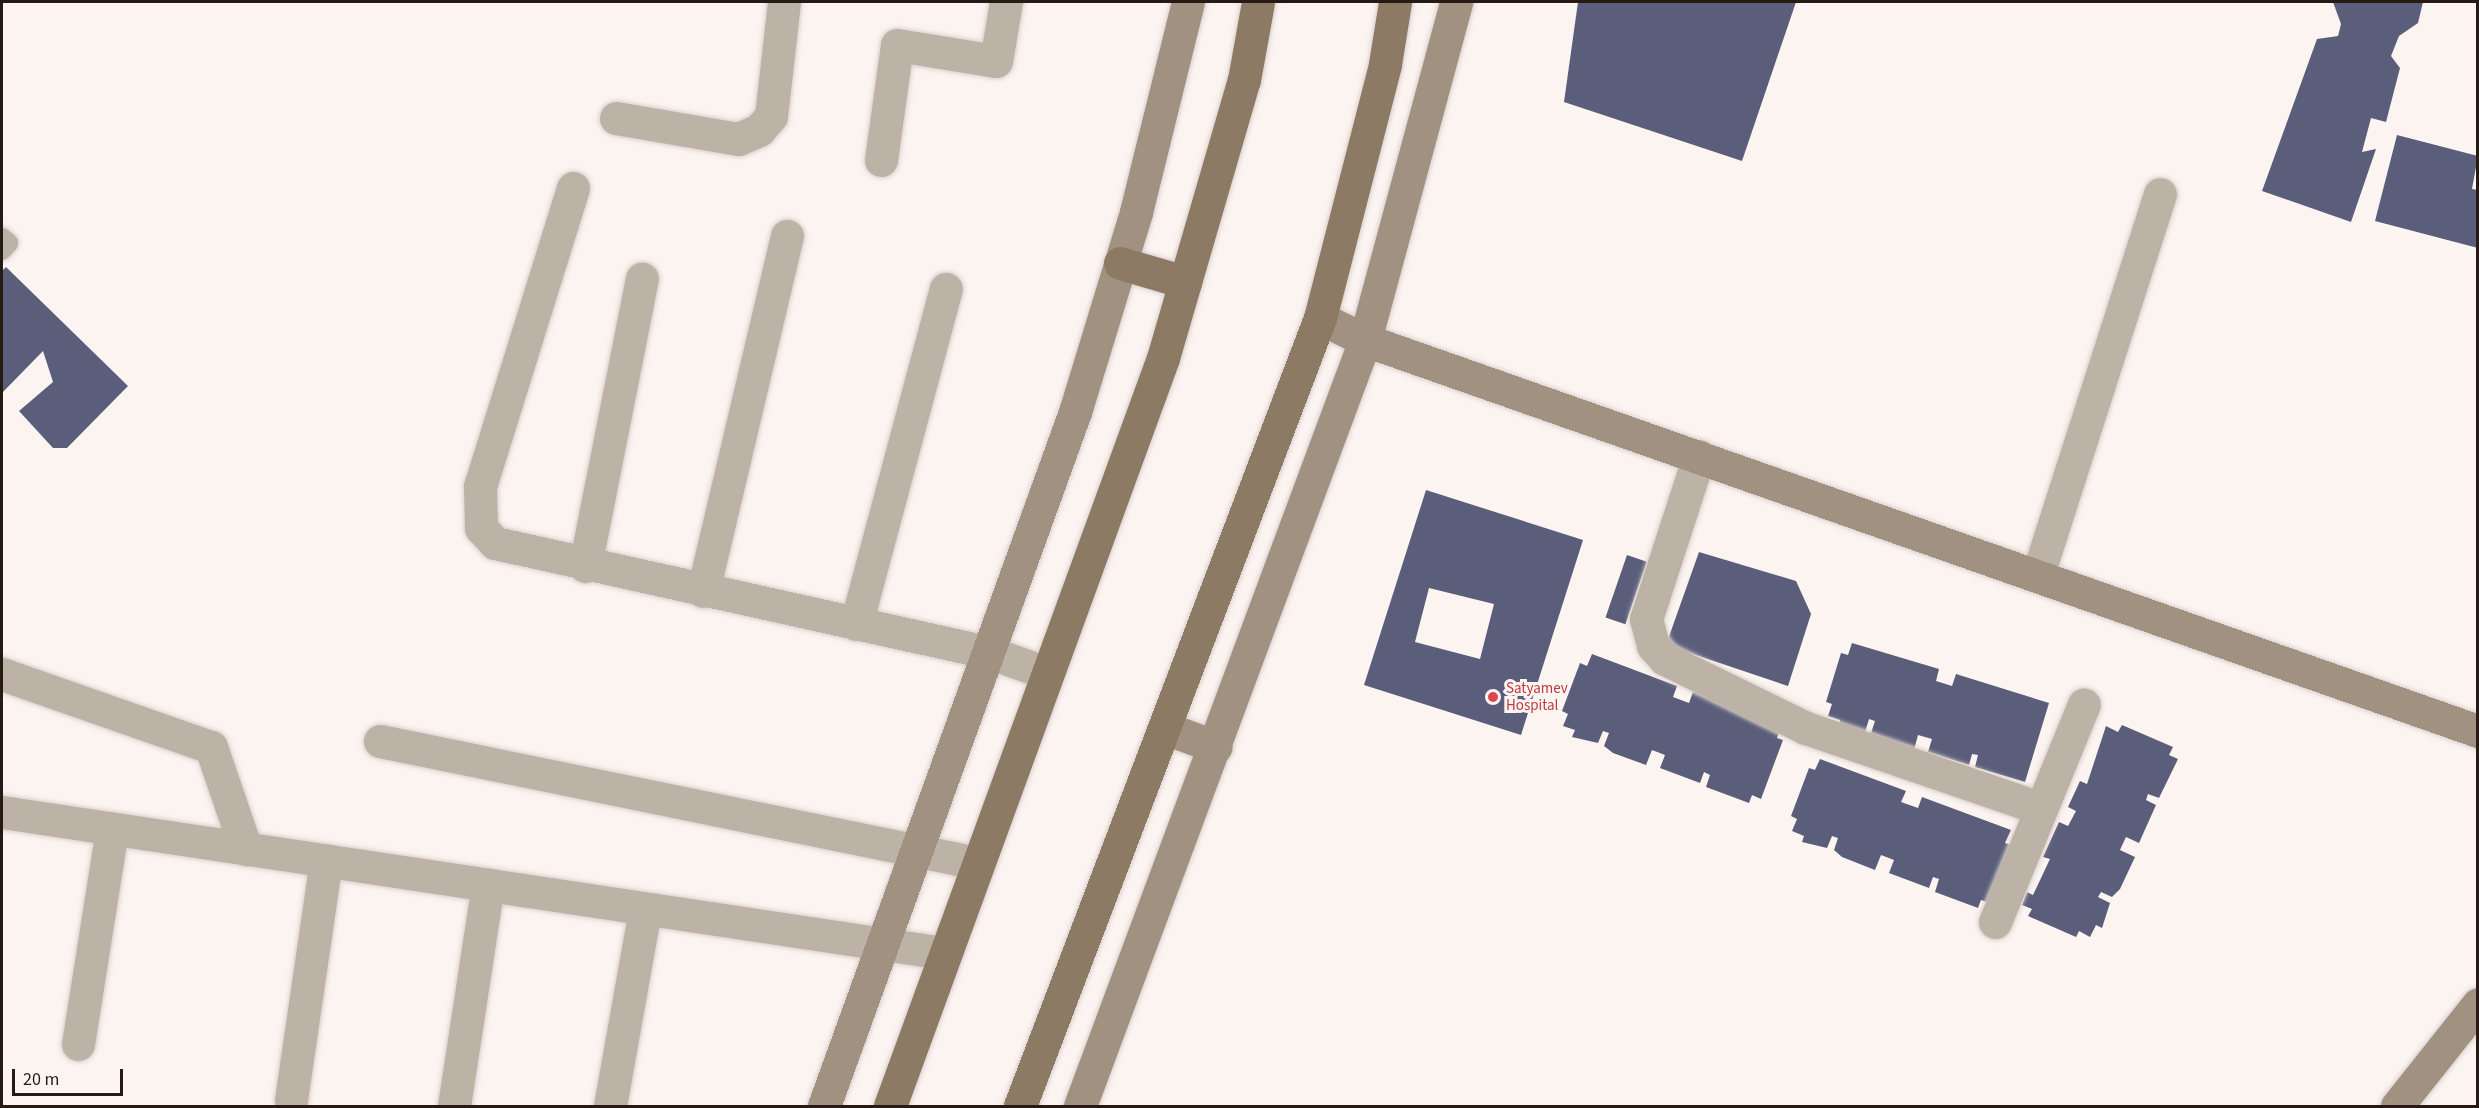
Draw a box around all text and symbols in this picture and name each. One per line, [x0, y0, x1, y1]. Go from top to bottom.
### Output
place label: Satyamev Hospital [1506, 679, 1568, 714]
marker: Satyamev Hospital [1484, 688, 1502, 706]
scale bar [15, 1057, 126, 1095]
text: 20 m [23, 1067, 59, 1092]

